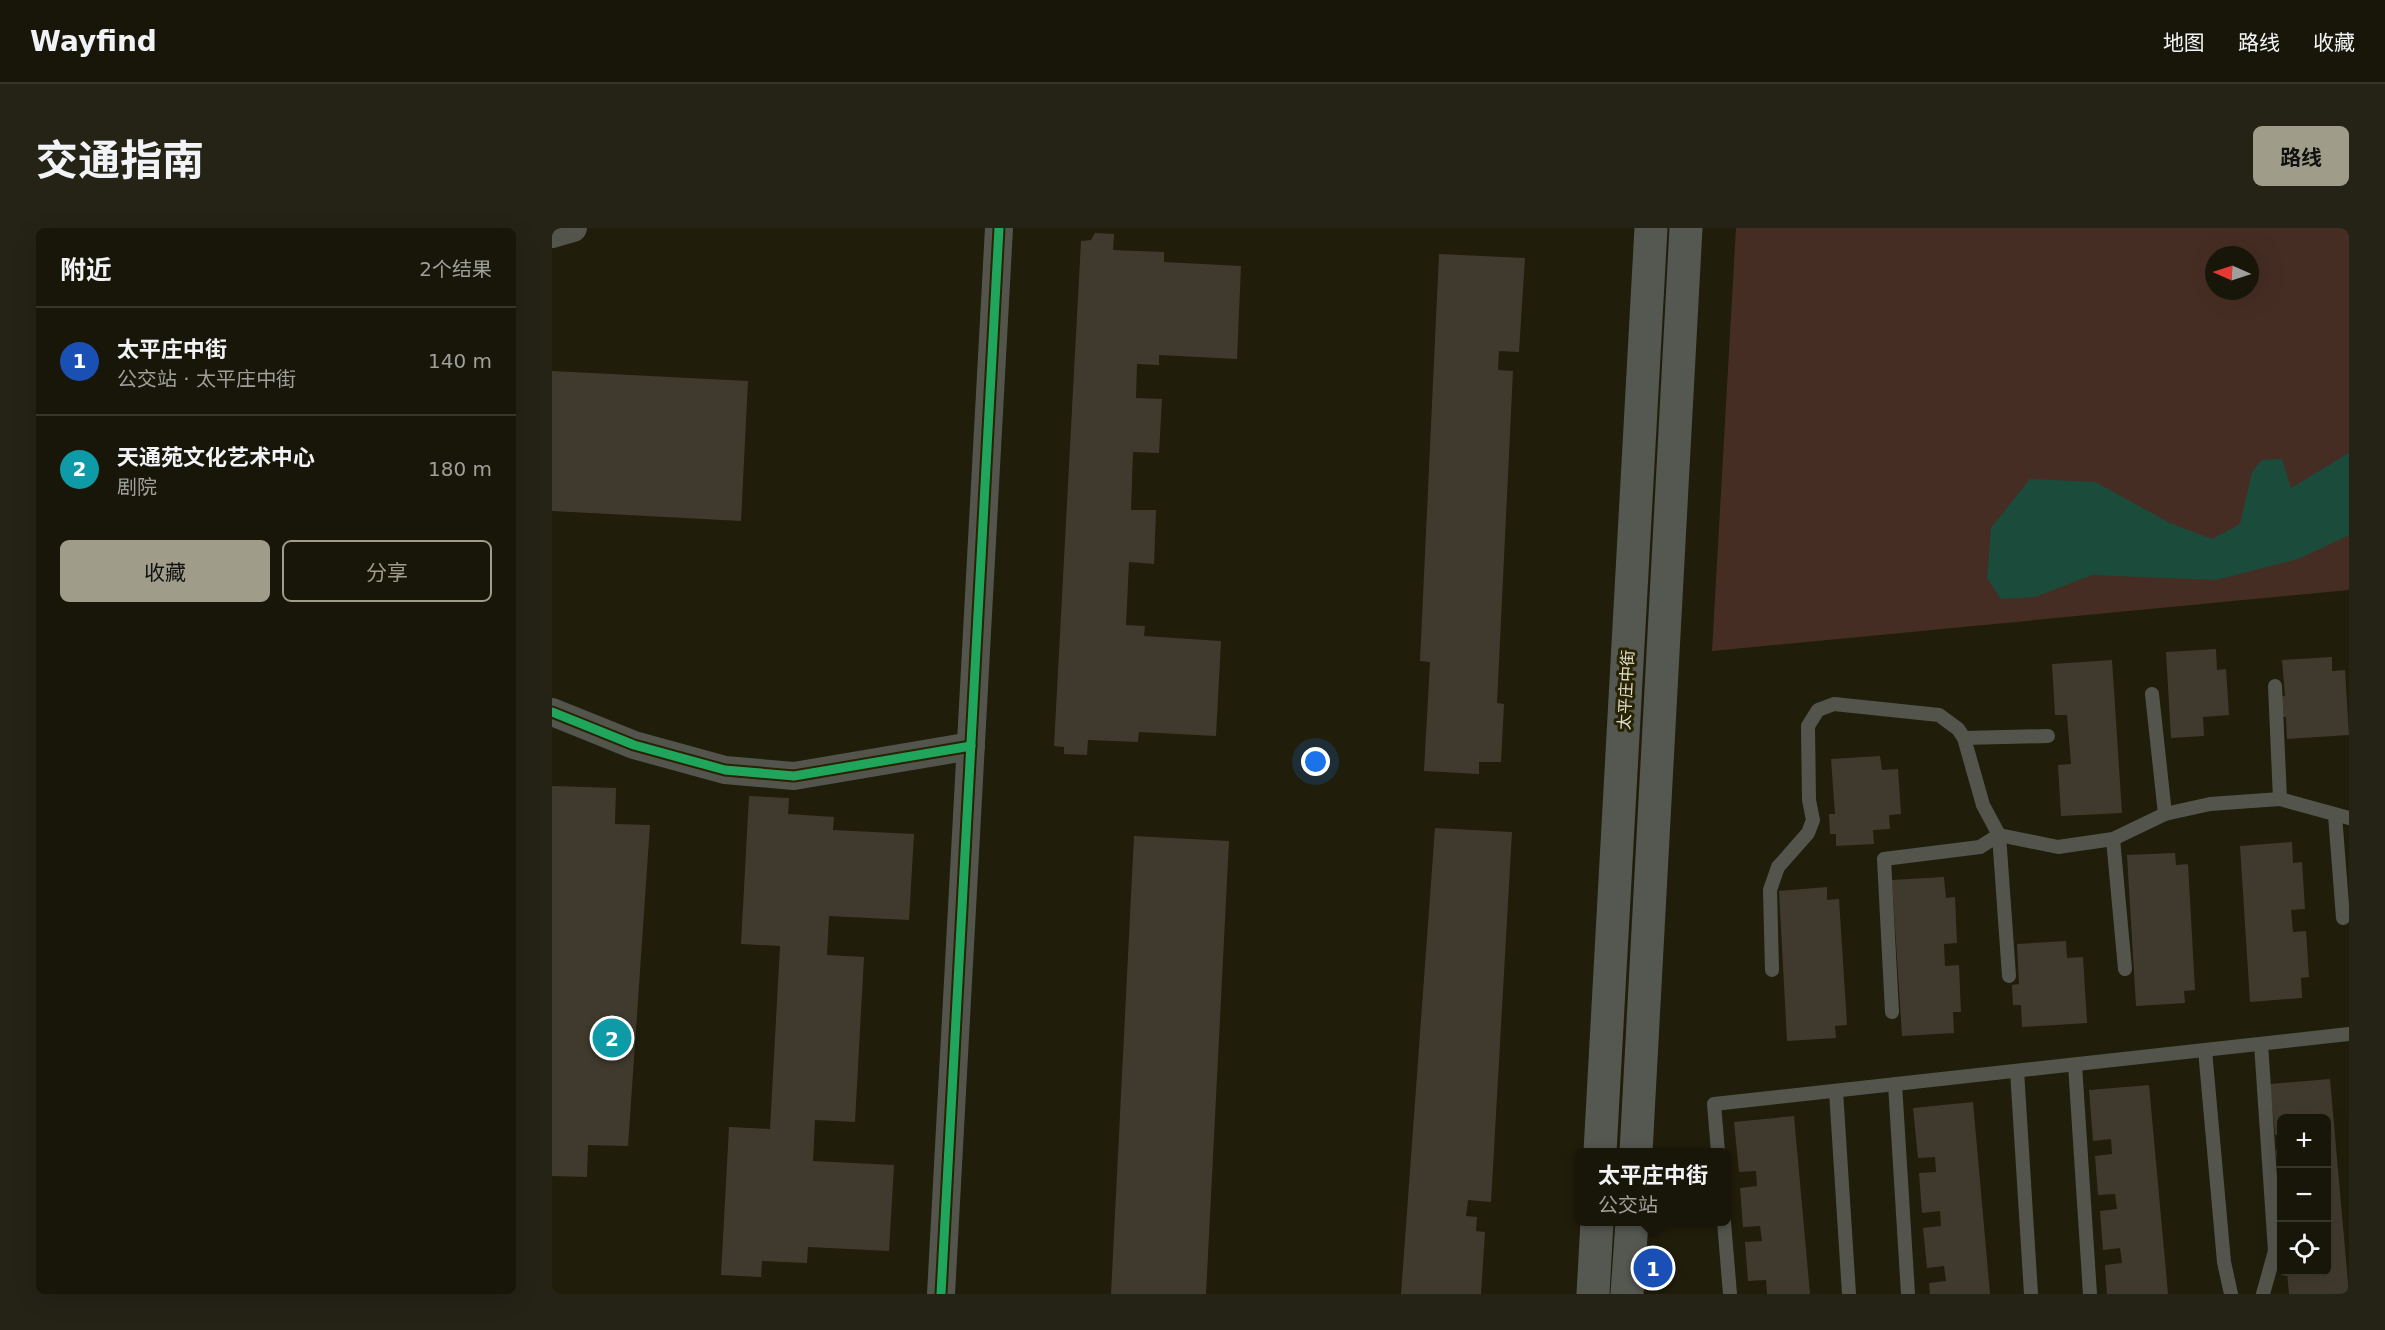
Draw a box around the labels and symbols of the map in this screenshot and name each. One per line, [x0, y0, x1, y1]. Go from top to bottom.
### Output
north arrow [2205, 246, 2259, 300]
street label: 太平庄中街 [1614, 650, 1638, 730]
your location [1301, 747, 1330, 776]
pin: 2 [592, 1016, 632, 1060]
pin: 1 [1634, 1246, 1672, 1290]

